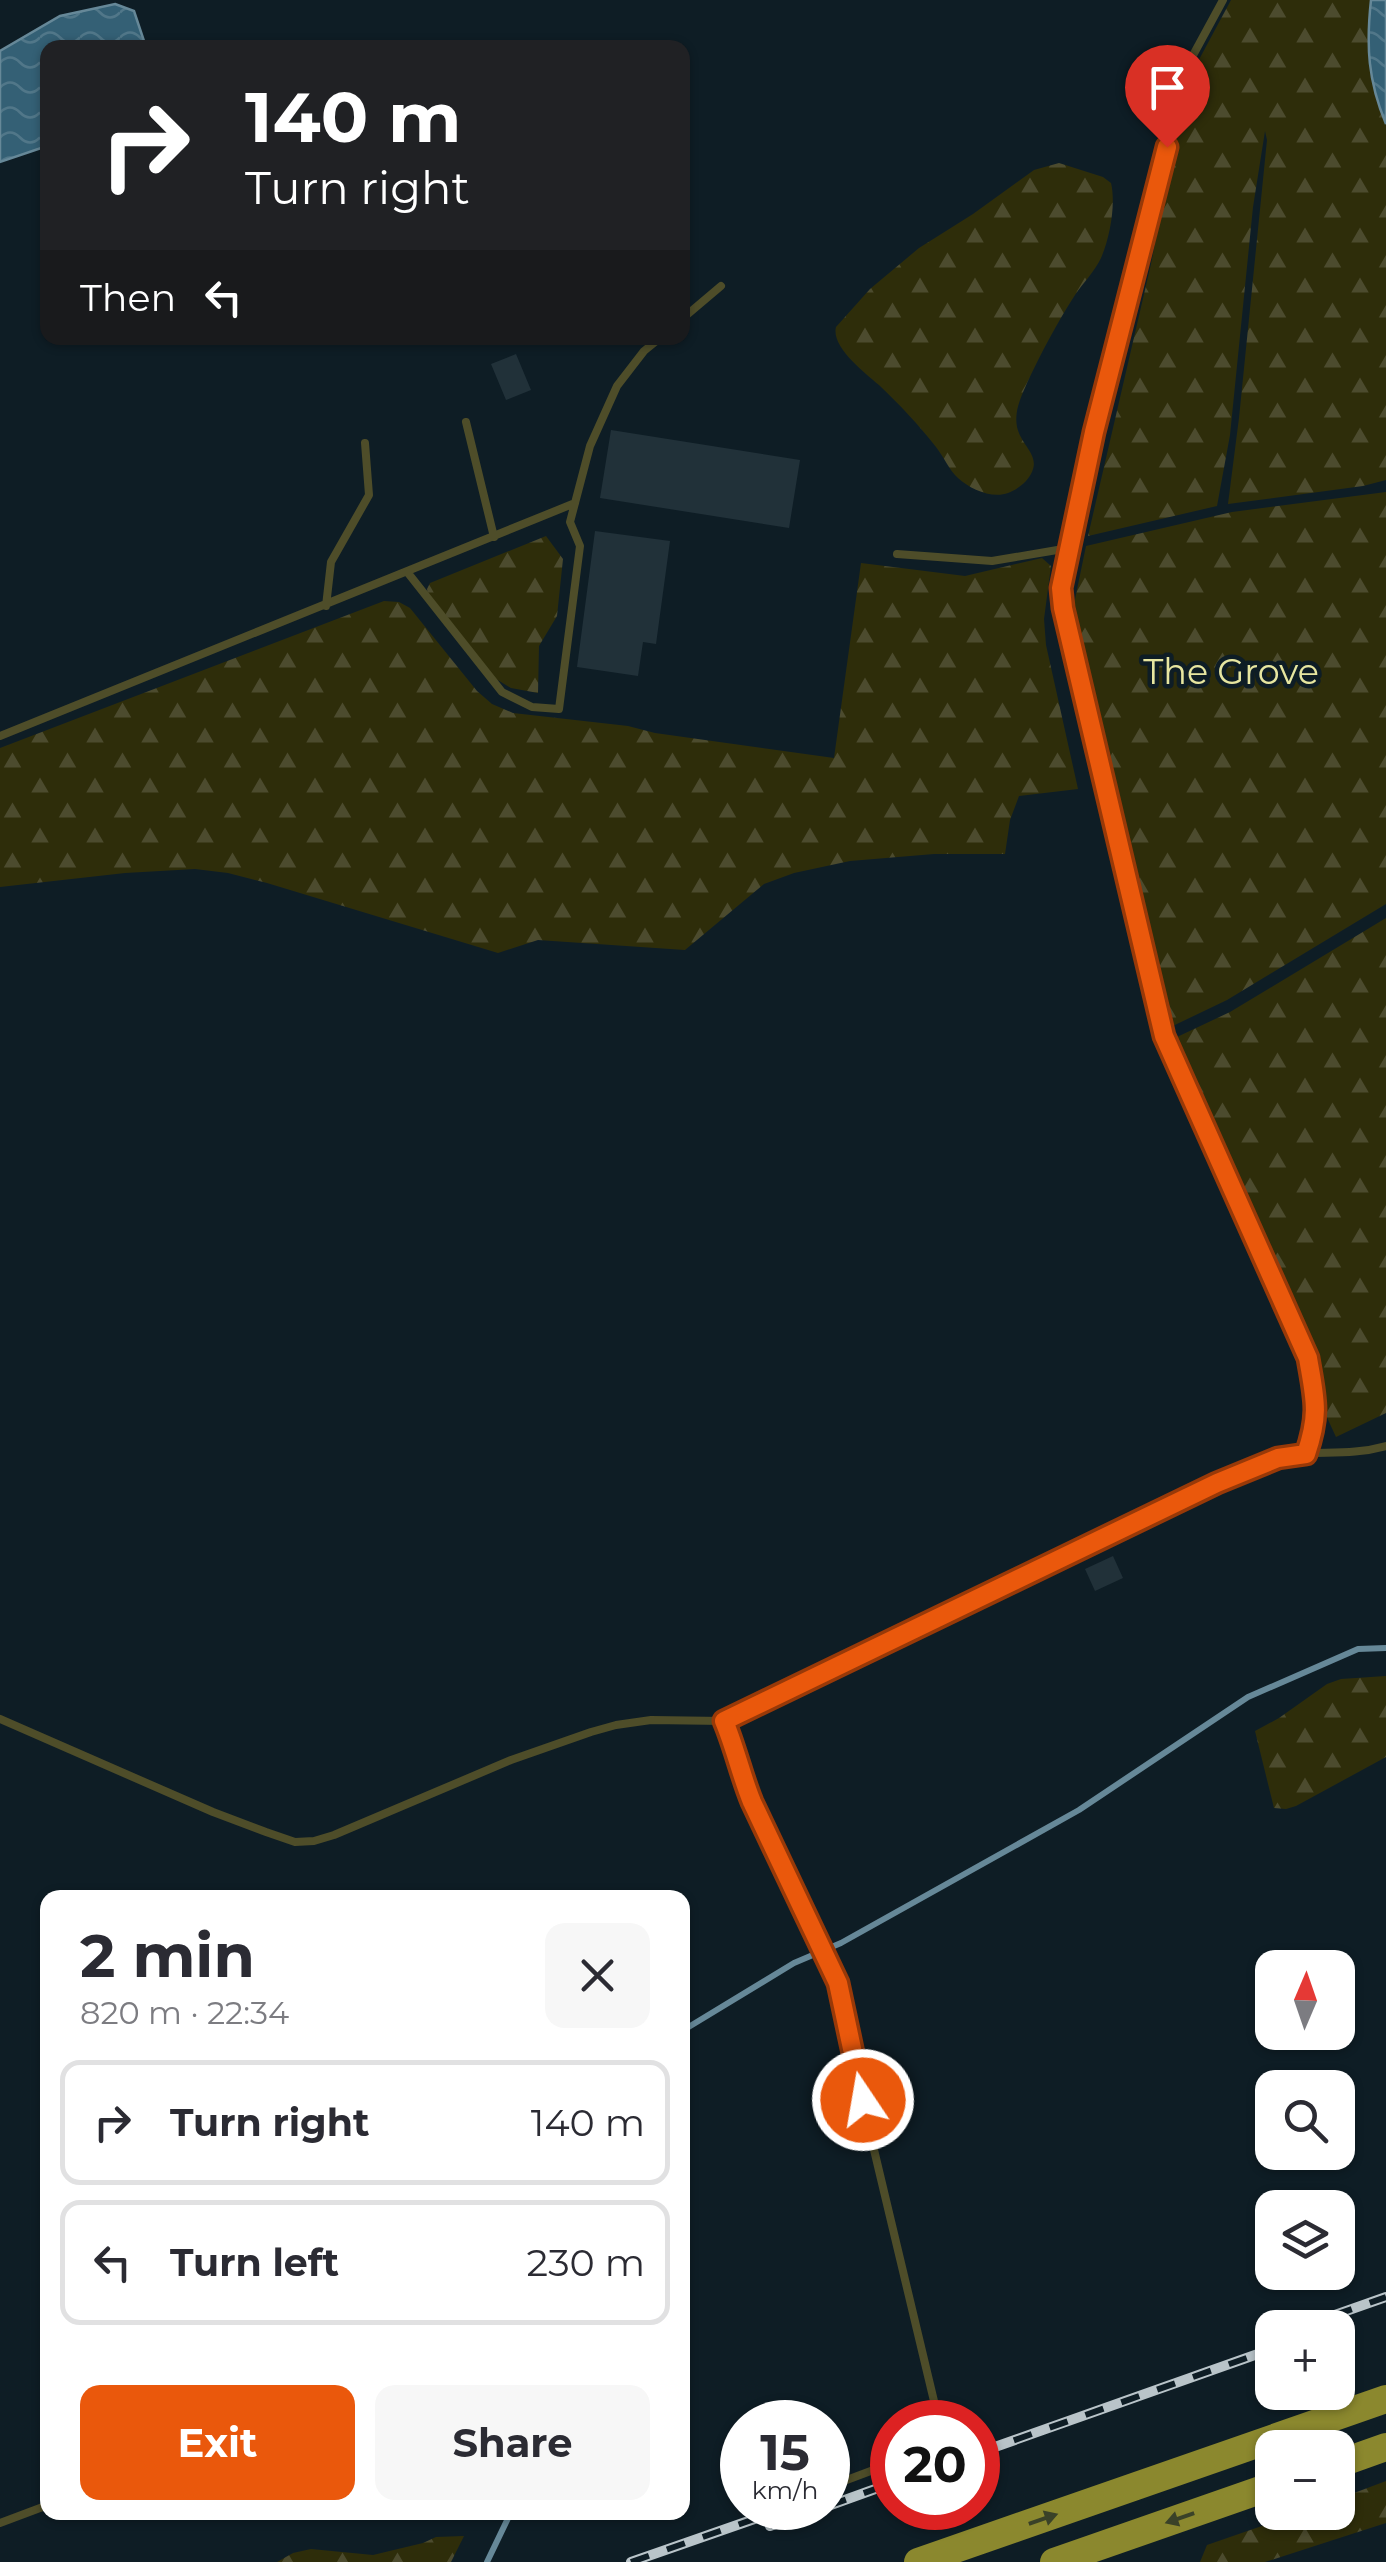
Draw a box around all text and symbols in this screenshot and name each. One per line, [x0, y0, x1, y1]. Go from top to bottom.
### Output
pin [1125, 45, 1210, 148]
icon: arrive [1140, 60, 1195, 115]
text: 140 m [245, 74, 461, 160]
icon: right [80, 80, 210, 210]
text: Turn right [245, 160, 470, 215]
icon: left [196, 270, 251, 325]
text: Then [80, 274, 176, 321]
park label: The Grove [1143, 650, 1319, 693]
text: 2 min [80, 1919, 255, 1992]
button: close [545, 1923, 650, 2028]
north arrow [1255, 1950, 1355, 2050]
map controls [1255, 1950, 1355, 2530]
text: 820 m · 22:34 [80, 1993, 289, 2032]
position arrow [811, 2048, 915, 2152]
button: search [1255, 2070, 1355, 2170]
icon: right [85, 2095, 140, 2150]
text: Turn right [170, 2099, 369, 2146]
text: 140 m [531, 2099, 645, 2146]
button: layers [1255, 2190, 1355, 2290]
icon: left [85, 2235, 140, 2290]
text: Turn left [170, 2239, 339, 2286]
text: 230 m [527, 2239, 645, 2286]
button: + [1255, 2310, 1355, 2410]
button: Exit [80, 2385, 355, 2500]
button: Share [375, 2385, 650, 2500]
speed limit sign: 20 [870, 2400, 1000, 2530]
text: 15 [760, 2422, 810, 2483]
button: − [1255, 2430, 1355, 2530]
text: km/h [752, 2475, 818, 2505]
one-way arrow [1028, 2510, 1058, 2525]
one-way arrow [1165, 2511, 1195, 2526]

